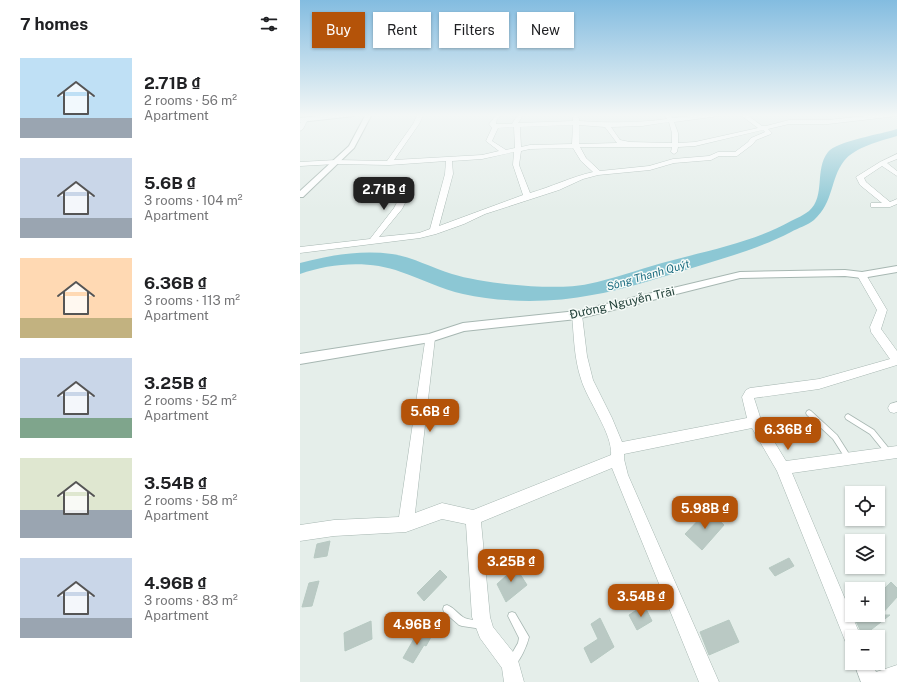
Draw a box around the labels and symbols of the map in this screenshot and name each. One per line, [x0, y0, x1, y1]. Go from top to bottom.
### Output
pin: 2.71B ₫ [347, 177, 421, 211]
water label: Sông Thanh Quýt [605, 257, 692, 293]
street label: Đường Nguyễn Trãi [568, 284, 676, 322]
pin: 5.6B ₫ [397, 399, 463, 433]
pin: 6.36B ₫ [751, 417, 825, 451]
pin: 5.98B ₫ [668, 496, 742, 530]
pin: 3.25B ₫ [474, 549, 548, 583]
pin: 3.54B ₫ [604, 584, 678, 618]
pin: 4.96B ₫ [380, 612, 454, 646]

